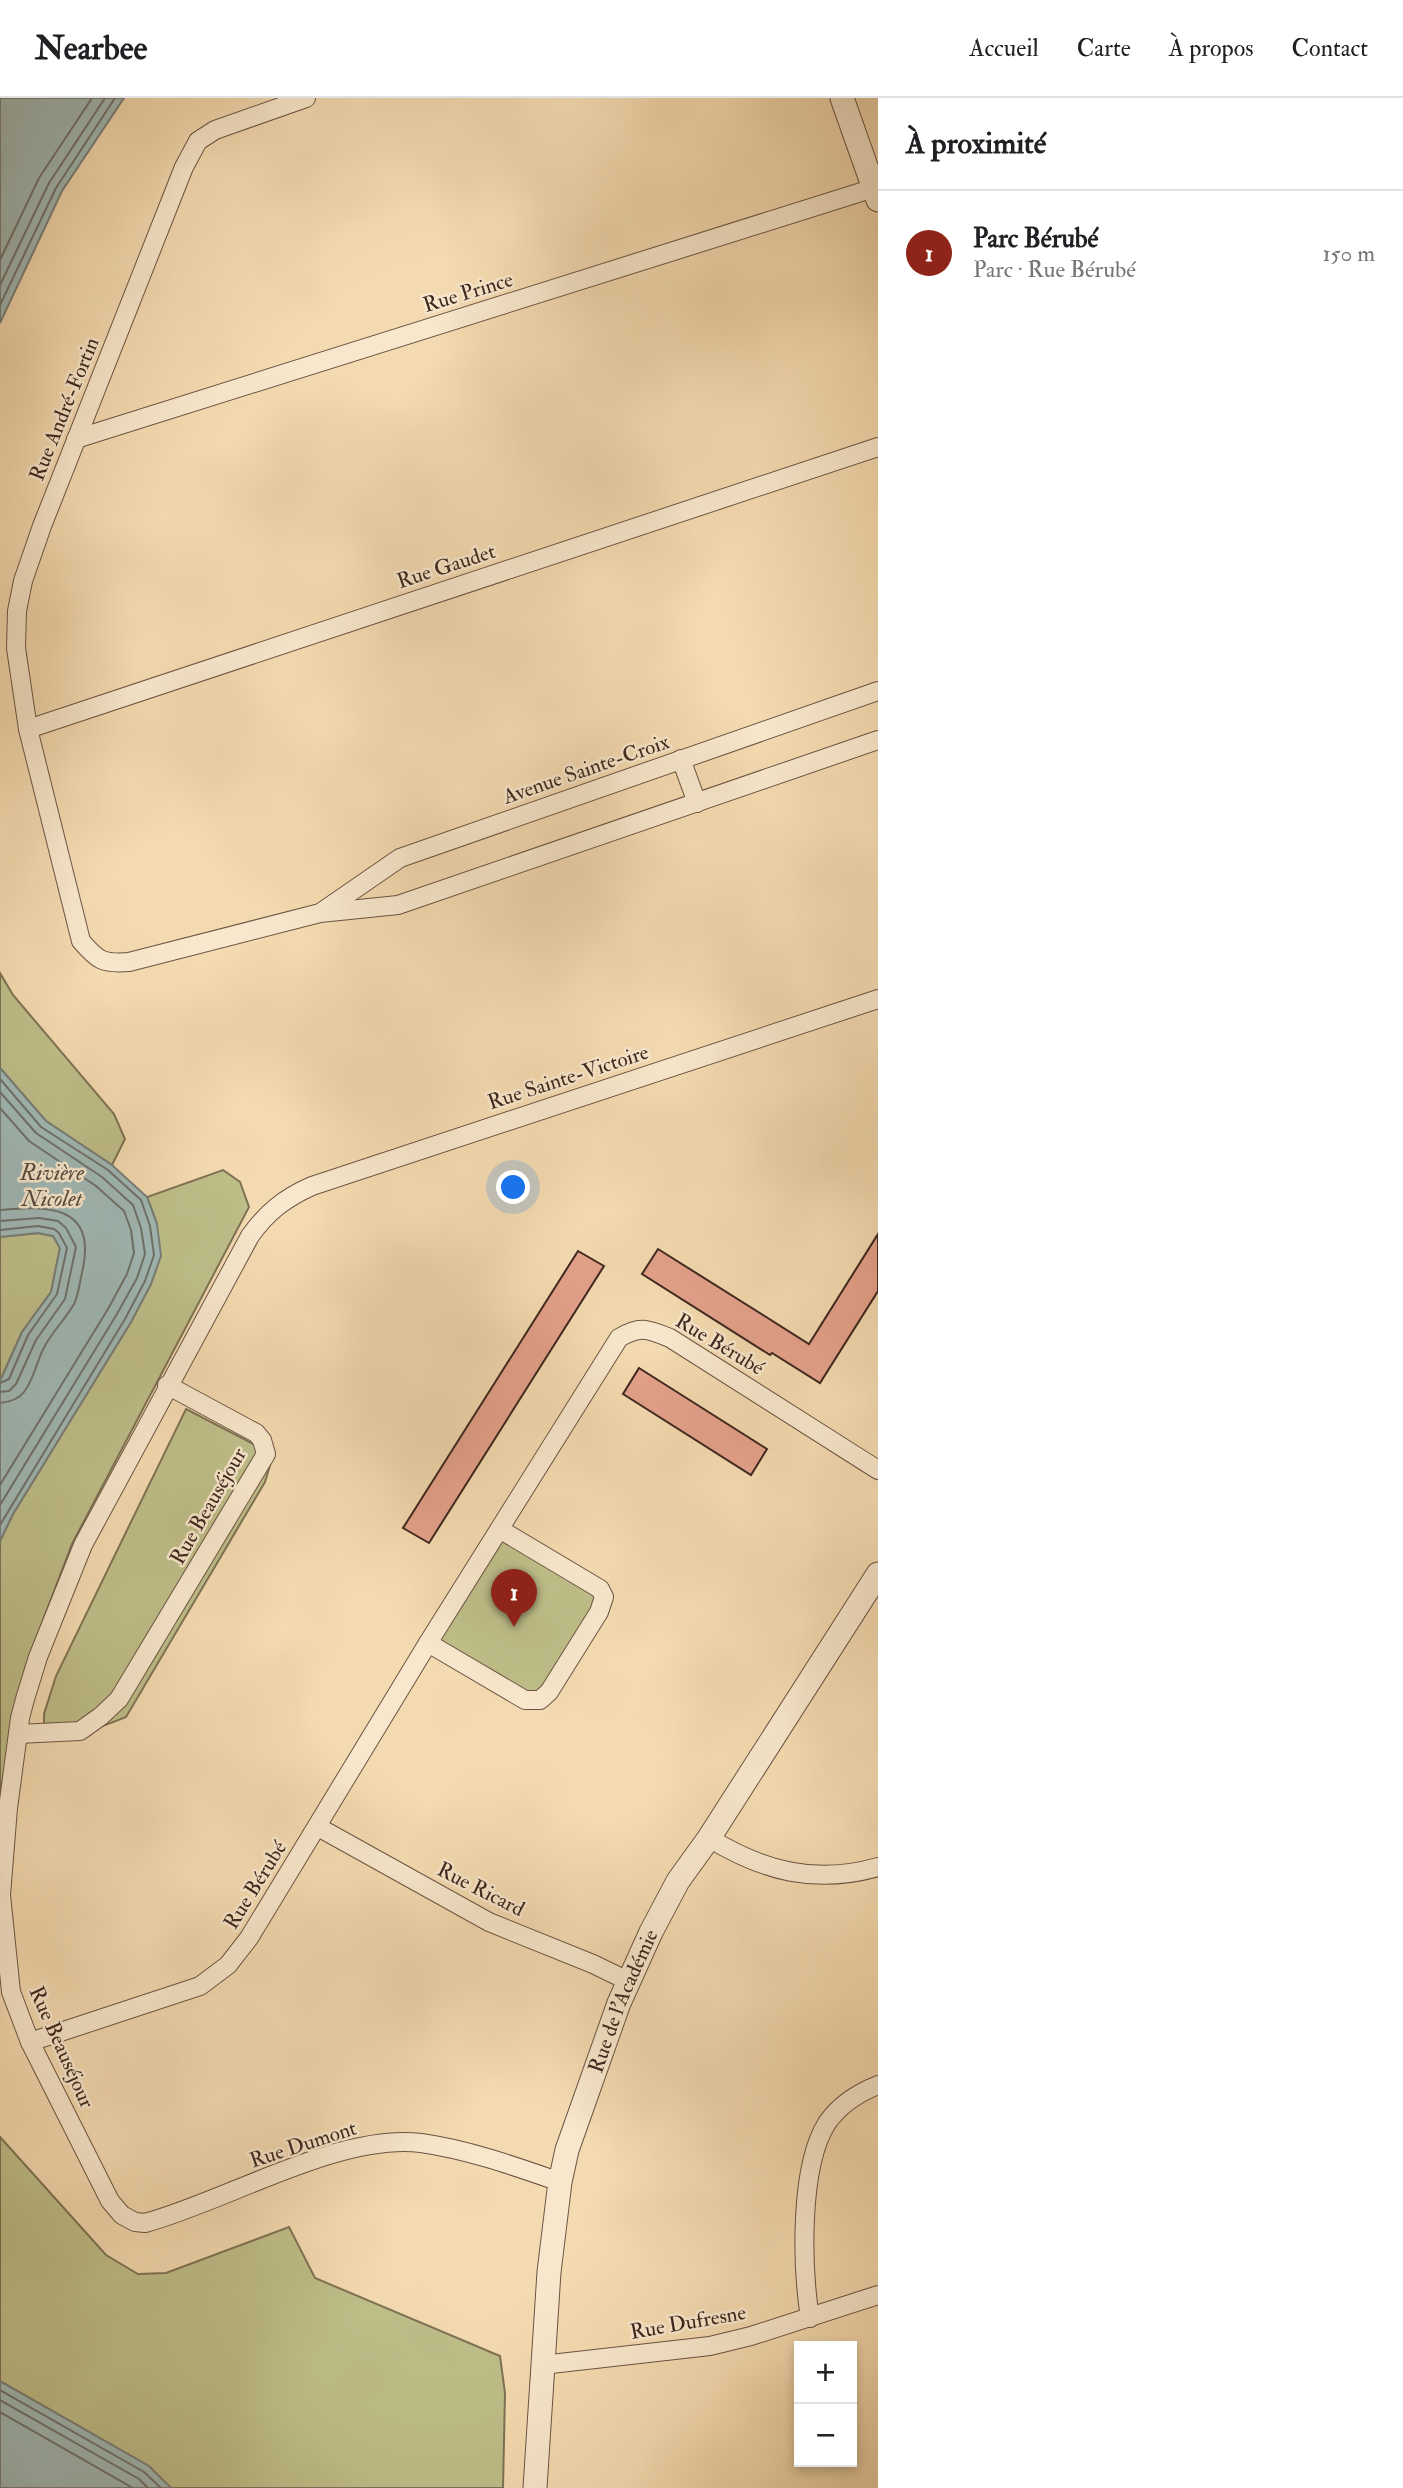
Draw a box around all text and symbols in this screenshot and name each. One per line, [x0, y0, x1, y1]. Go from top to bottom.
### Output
text: Nearbee [35, 28, 147, 69]
text: Accueil [969, 33, 1039, 64]
text: Carte [1077, 33, 1131, 64]
text: À propos [1169, 33, 1254, 64]
text: Contact [1292, 33, 1368, 64]
text: À proximité [906, 125, 1046, 162]
text: Parc Bérubé [973, 223, 1098, 255]
text: 1 [925, 239, 933, 268]
text: 150 m [1322, 239, 1375, 268]
text: Parc · Rue Bérubé [973, 255, 1136, 284]
street label: Rue Prince [420, 266, 516, 319]
street label: Rue André-Fortin [23, 333, 106, 485]
street label: Rue Gaudet [393, 538, 499, 595]
street label: Avenue Sainte-Croix [498, 728, 674, 811]
street label: Rue Sainte-Victoire [484, 1039, 652, 1116]
water label: Rivière Nicolet [19, 1158, 84, 1213]
your location [496, 1170, 530, 1204]
street label: Rue Bérubé [670, 1307, 769, 1382]
street label: Rue Beauséjour [164, 1443, 253, 1570]
pin: 1 [491, 1569, 537, 1627]
street label: Rue Bérubé [218, 1836, 293, 1934]
street label: Rue Ricard [433, 1856, 530, 1923]
street label: Rue de l'Académie [582, 1925, 665, 2077]
street label: Rue Beauséjour [23, 1982, 101, 2112]
street label: Rue Dumont [246, 2114, 360, 2174]
street label: Rue Dufresne [628, 2299, 748, 2346]
map controls [794, 2341, 857, 2467]
button: + [794, 2341, 857, 2404]
button: − [794, 2404, 857, 2467]

